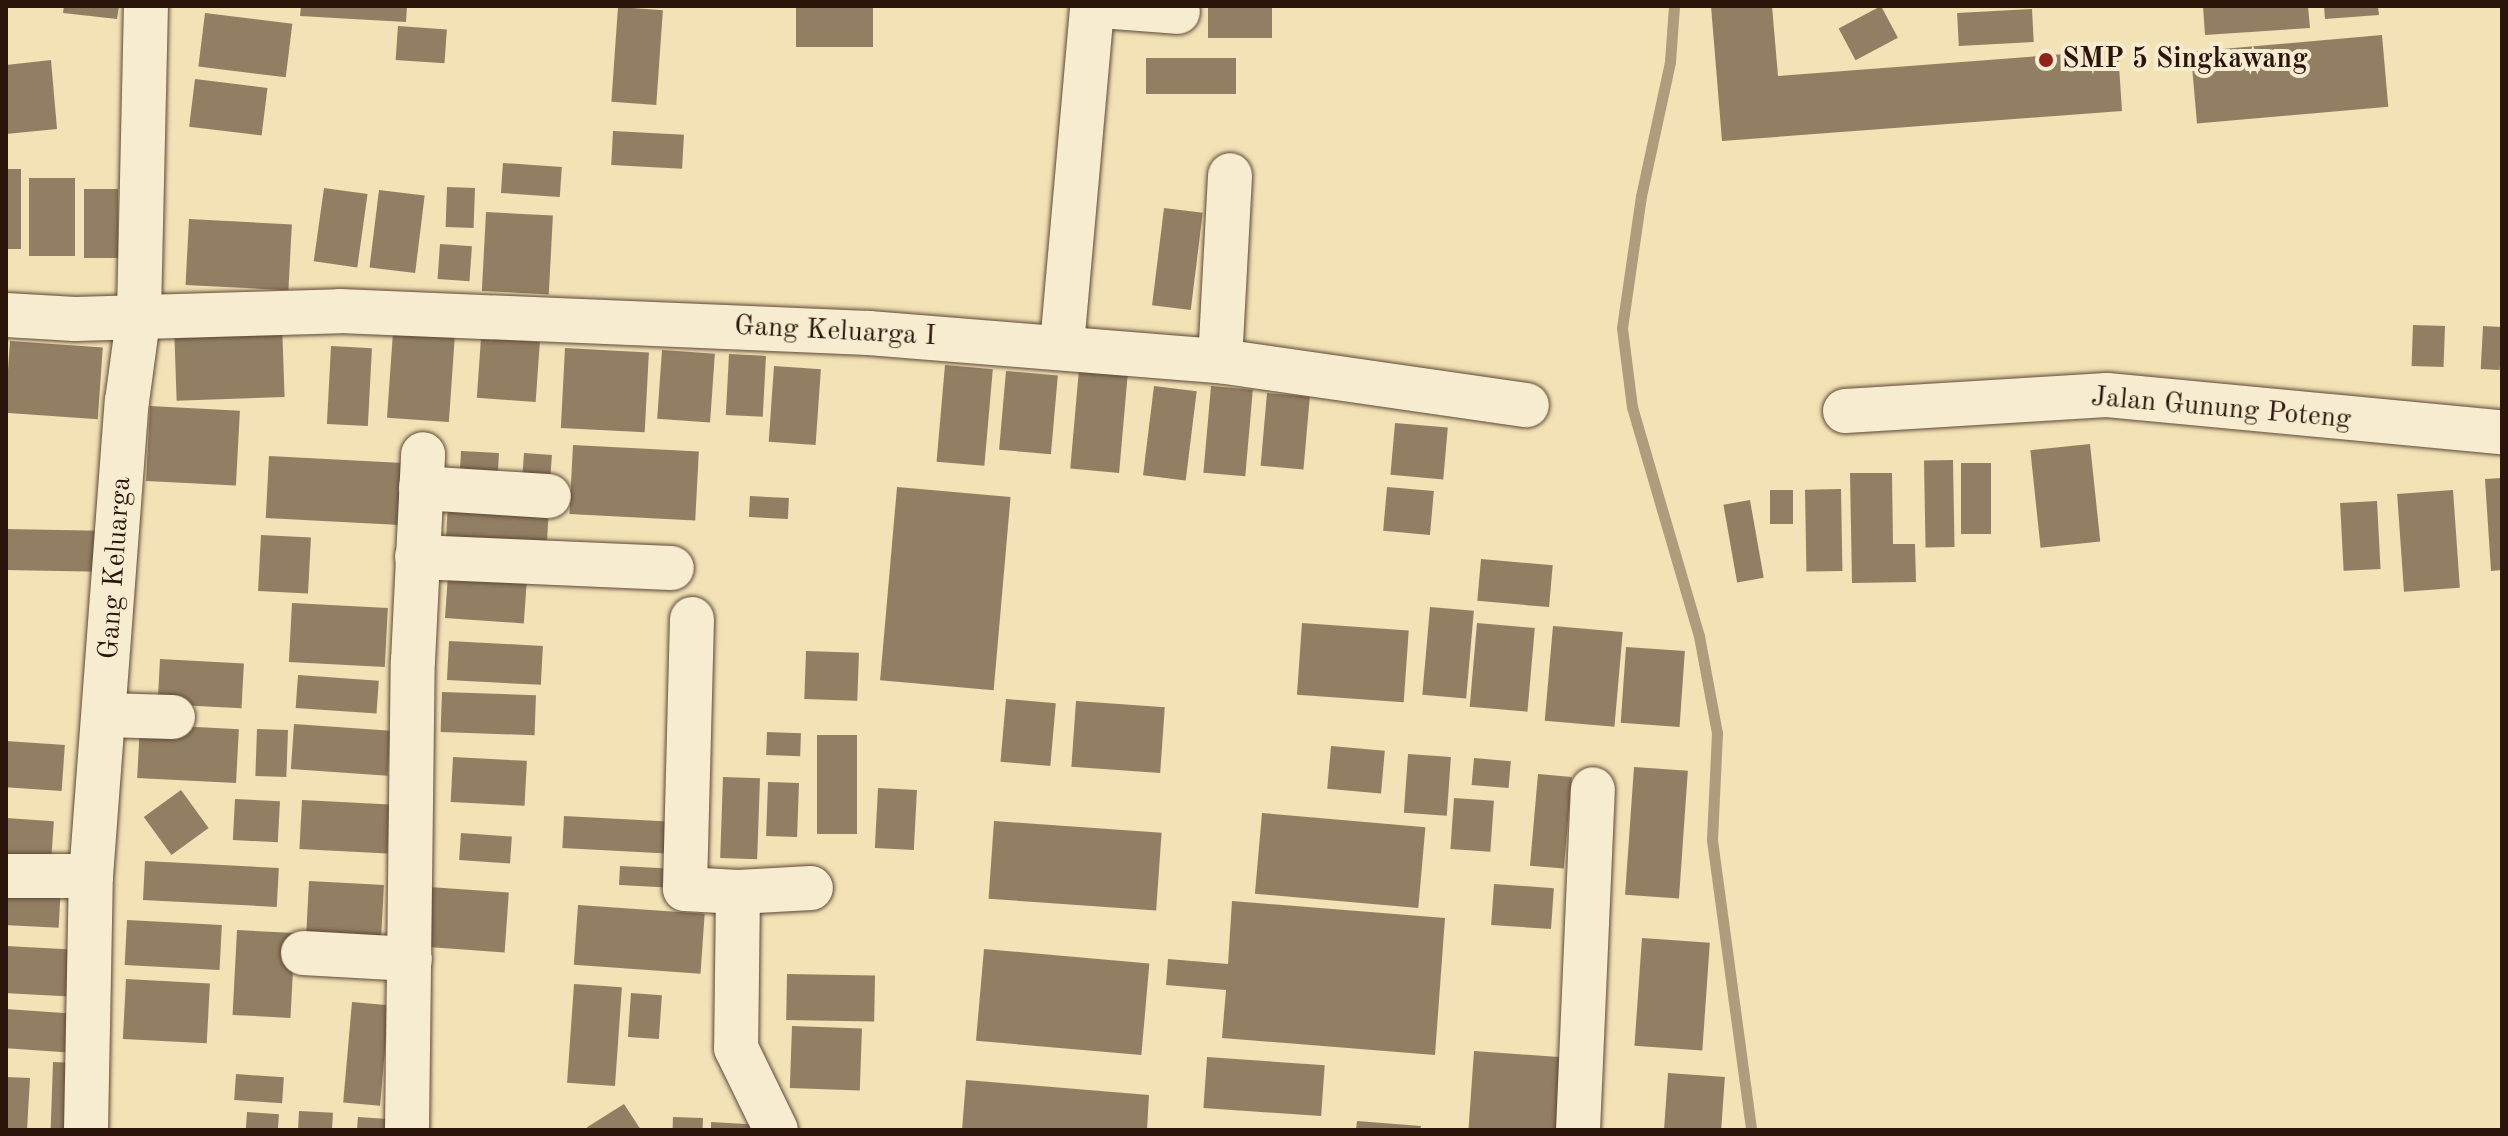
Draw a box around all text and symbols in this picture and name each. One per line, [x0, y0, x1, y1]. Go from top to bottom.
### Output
place label: SMP 5 Singkawang [2062, 43, 2308, 77]
marker: SMP 5 Singkawang [2037, 51, 2055, 69]
street label: Gang Keluarga I [733, 310, 937, 354]
street label: Jalan Gunung Poteng [2090, 381, 2352, 437]
street label: Gang Keluarga [93, 476, 139, 660]

